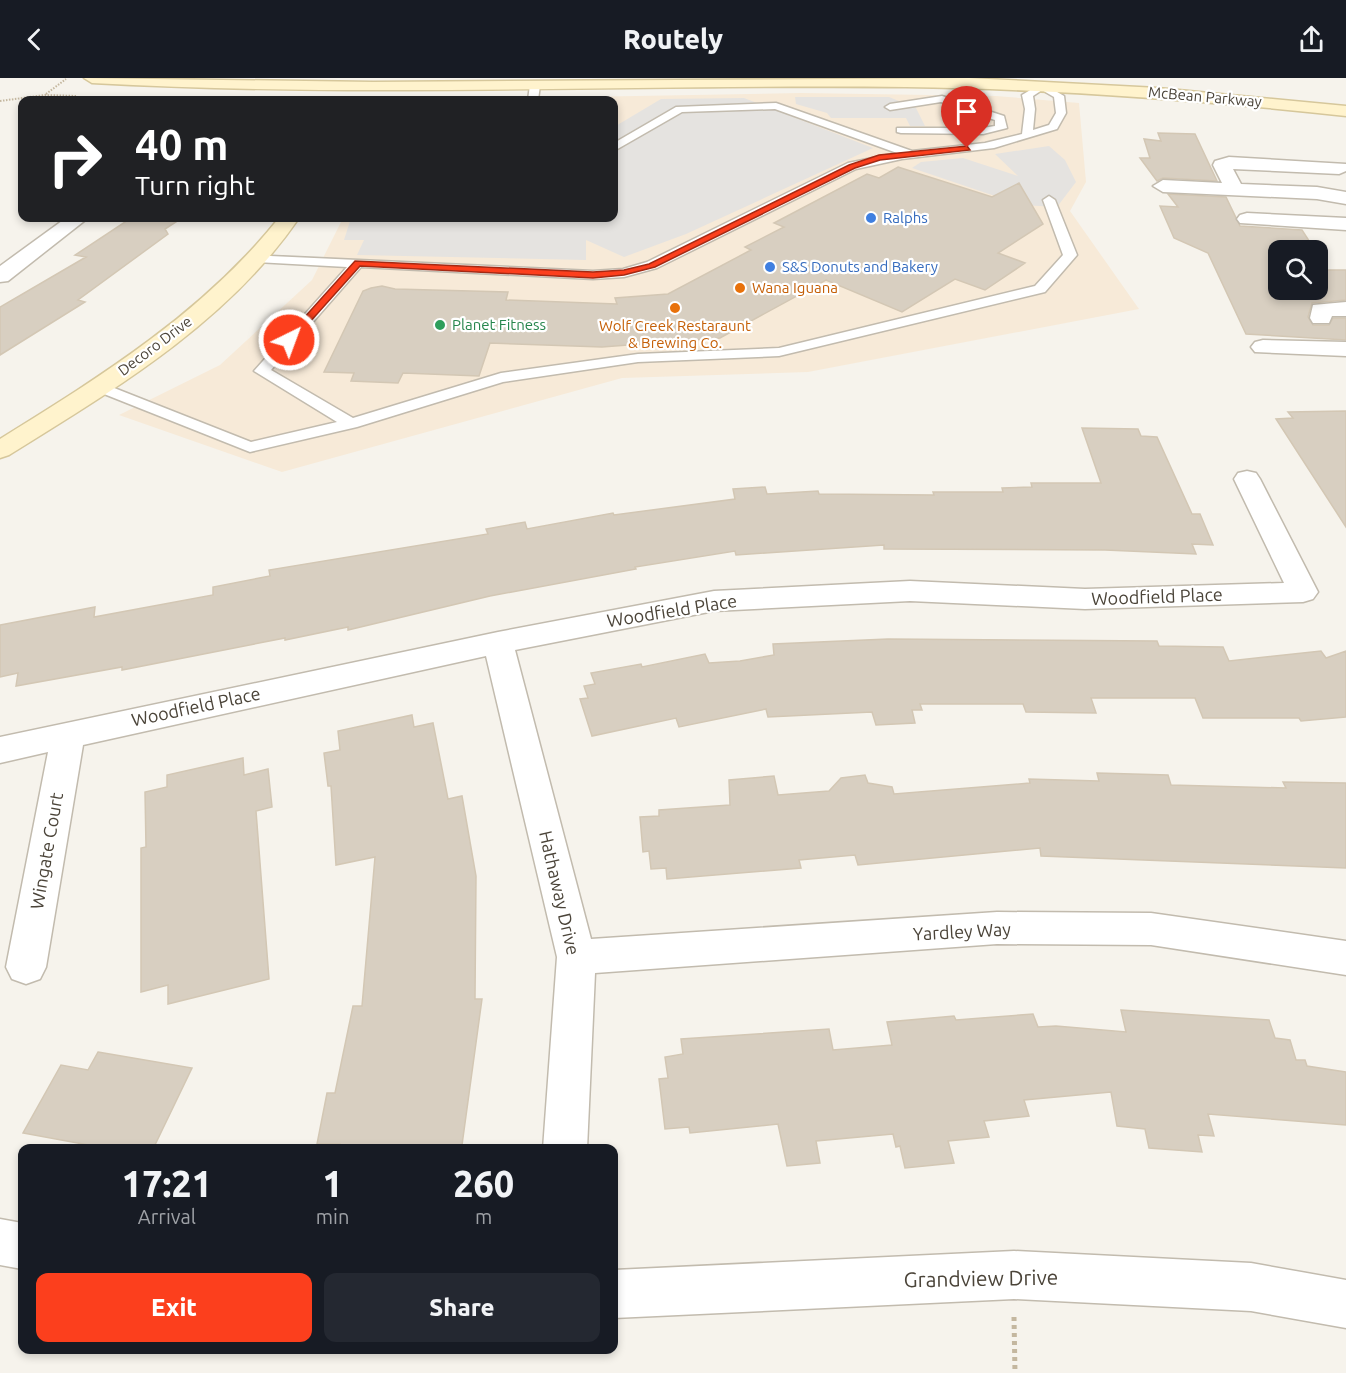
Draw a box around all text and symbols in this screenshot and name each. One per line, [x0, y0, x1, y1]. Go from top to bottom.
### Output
icon: back [18, 23, 51, 56]
icon: share [1295, 23, 1328, 56]
text: Routely [623, 24, 723, 54]
street label: McBean Parkway [1148, 83, 1263, 110]
pin [941, 86, 992, 148]
icon: arrive [950, 95, 983, 128]
icon: right [36, 120, 114, 198]
text: 40 m [135, 121, 229, 168]
text: Turn right [135, 170, 255, 200]
place label: Ralphs [883, 209, 928, 226]
marker: Ralphs [864, 211, 878, 225]
map controls [1268, 240, 1328, 300]
button: search [1268, 240, 1328, 300]
place label: S&S Donuts and Bakery [782, 258, 938, 275]
marker: S&S Donuts and Bakery [763, 260, 777, 274]
place label: Wana Iguana [752, 279, 838, 296]
marker: Wana Iguana [733, 281, 747, 295]
marker: Wolf Creek Restaraunt & Brewing Co. [668, 301, 682, 315]
position arrow [257, 308, 321, 372]
street label: Decoro Drive [114, 312, 195, 379]
place label: Planet Fitness [452, 316, 546, 333]
place label: Wolf Creek Restaraunt & Brewing Co. [599, 317, 751, 351]
marker: Planet Fitness [433, 318, 447, 332]
street label: Woodfield Place [1091, 584, 1223, 608]
street label: Woodfield Place [605, 590, 738, 630]
street label: Woodfield Place [129, 683, 262, 729]
street label: Wingate Court [26, 791, 66, 911]
street label: Hathaway Drive [536, 829, 584, 957]
street label: Yardley Way [912, 918, 1012, 944]
text: 17:21 [122, 1163, 212, 1204]
text: 1 [322, 1163, 343, 1204]
text: 260 [453, 1163, 514, 1204]
text: Arrival [138, 1205, 196, 1228]
text: min [316, 1205, 349, 1228]
text: m [475, 1205, 492, 1228]
street label: Grandview Drive [903, 1265, 1058, 1291]
button: Exit [36, 1273, 312, 1342]
button: Share [324, 1273, 600, 1342]

